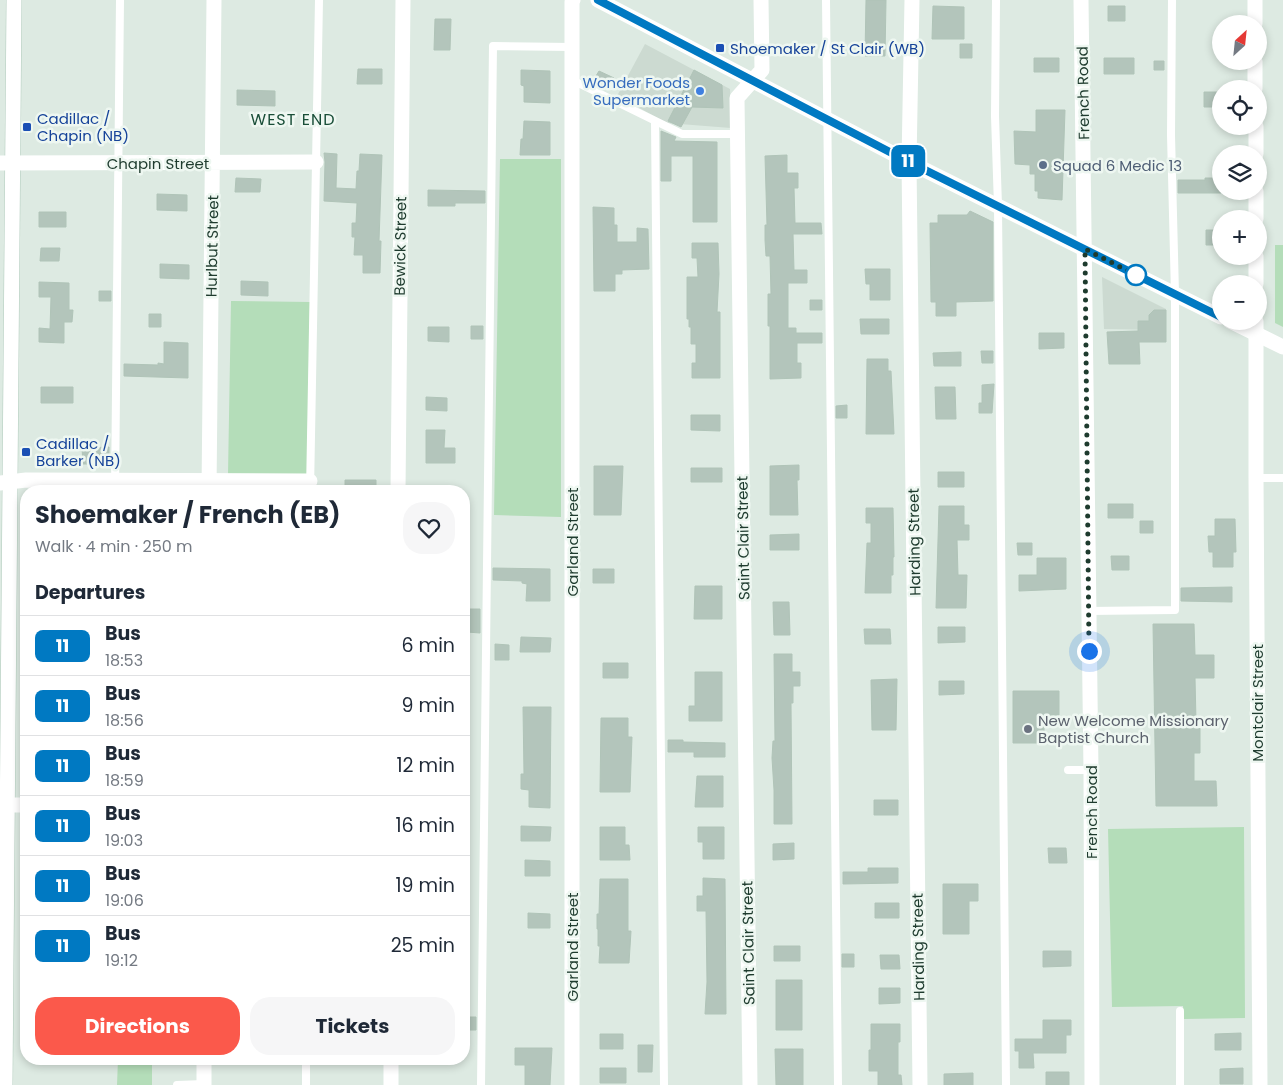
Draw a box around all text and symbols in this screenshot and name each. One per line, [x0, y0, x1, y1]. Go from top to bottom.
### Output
north arrow [1212, 15, 1268, 70]
map controls [1212, 15, 1267, 330]
place label: Shoemaker / St Clair (WB) [730, 38, 925, 59]
marker: Shoemaker / St Clair (WB) [714, 42, 726, 54]
street label: French Road [1072, 46, 1094, 140]
place label: Wonder Foods Supermarket [582, 72, 690, 110]
button: locate [1212, 80, 1267, 135]
marker: Wonder Foods Supermarket [694, 85, 706, 97]
place label: Cadillac / Chapin (NB) [37, 108, 129, 146]
district label: WEST END [251, 108, 335, 131]
marker: Cadillac / Chapin (NB) [21, 121, 33, 133]
line badge: 11 [886, 145, 930, 177]
button: layers [1212, 145, 1267, 200]
text: 11 [901, 148, 915, 173]
street label: Chapin Street [107, 153, 209, 174]
place label: Squad 6 Medic 13 [1053, 155, 1182, 176]
marker: Squad 6 Medic 13 [1037, 159, 1049, 171]
street label: Hurlbut Street [201, 195, 223, 297]
street label: Bewick Street [389, 196, 411, 296]
button: + [1212, 210, 1267, 265]
unlabelled marker [1125, 264, 1147, 286]
button: − [1212, 275, 1267, 330]
place label: Cadillac / Barker (NB) [36, 433, 121, 471]
marker: Cadillac / Barker (NB) [20, 446, 32, 458]
street label: Saint Clair Street [731, 476, 755, 600]
street label: Garland Street [562, 488, 583, 596]
street label: Harding Street [903, 488, 925, 596]
text: Shoemaker / French (EB) [35, 498, 341, 531]
button: heart [403, 502, 455, 554]
text: Walk · 4 min · 250 m [35, 535, 193, 558]
text: Departures [35, 579, 145, 606]
text: Bus [105, 620, 141, 647]
text: 6 min [401, 632, 455, 659]
text: 11 [56, 633, 69, 658]
your location [1077, 639, 1102, 664]
street label: Montclair Street [1247, 644, 1268, 762]
text: 18:53 [105, 649, 143, 672]
text: Bus [105, 680, 141, 707]
text: 9 min [402, 692, 455, 719]
text: 11 [56, 693, 69, 718]
text: 18:56 [105, 709, 144, 732]
place label: New Welcome Missionary Baptist Church [1038, 710, 1229, 748]
marker: New Welcome Missionary Baptist Church [1022, 723, 1034, 735]
text: Bus [105, 740, 141, 767]
text: 12 min [397, 752, 455, 779]
text: 11 [56, 753, 69, 778]
street label: French Road [1081, 765, 1102, 859]
text: 18:59 [105, 769, 144, 792]
text: Bus [105, 800, 141, 827]
text: 16 min [395, 812, 455, 839]
text: 11 [56, 813, 69, 838]
text: 19:03 [105, 829, 143, 852]
text: Bus [105, 860, 141, 887]
text: 19 min [395, 872, 455, 899]
text: 11 [56, 873, 69, 898]
street label: Saint Clair Street [736, 881, 760, 1005]
text: 19:06 [105, 889, 144, 912]
street label: Garland Street [562, 893, 583, 1001]
street label: Harding Street [907, 893, 929, 1001]
text: Bus [105, 920, 141, 947]
text: 25 min [391, 932, 455, 959]
text: 11 [56, 933, 69, 958]
text: 19:12 [105, 949, 138, 972]
button: Directions [35, 997, 240, 1055]
button: Tickets [250, 997, 455, 1055]

